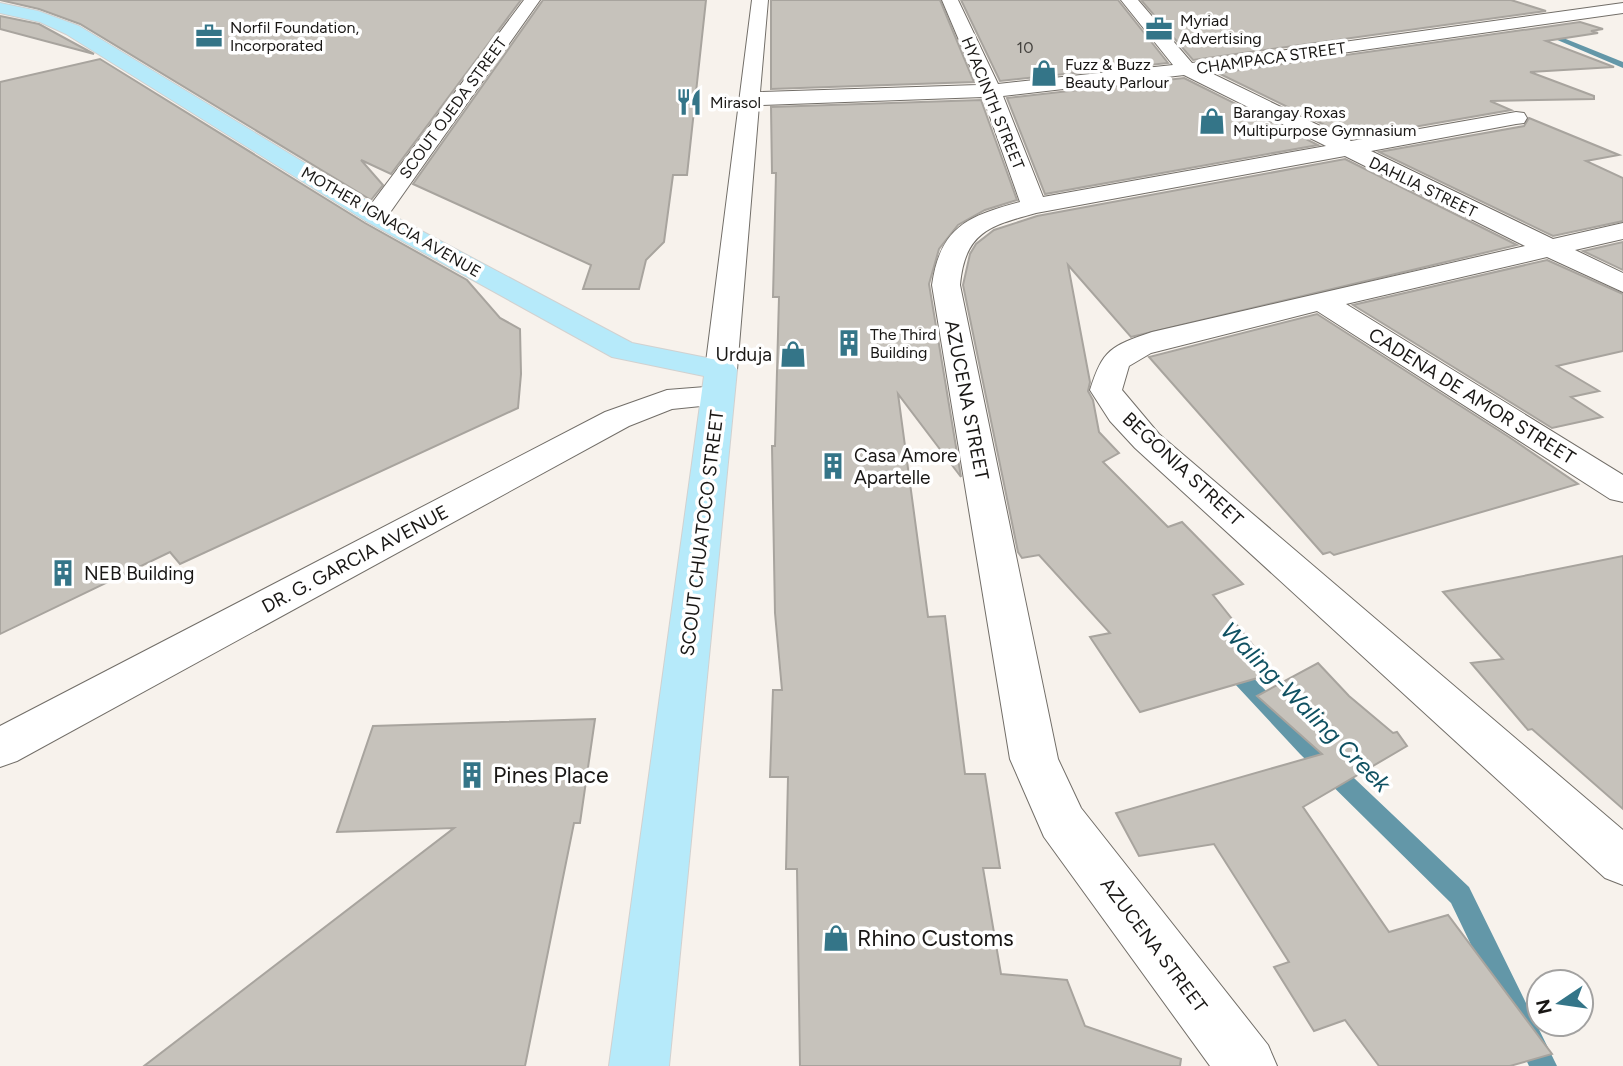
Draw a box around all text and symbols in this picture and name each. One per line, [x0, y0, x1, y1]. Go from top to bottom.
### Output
place label: Myriad Advertising [1180, 11, 1262, 48]
office icon: Myriad Advertising [1144, 14, 1174, 44]
place label: Norfil Foundation, Incorporated [230, 18, 359, 55]
office icon: Norfil Foundation, Incorporated [194, 21, 224, 51]
street label: SCOUT OJEDA STREET [395, 33, 511, 182]
street label: HYACINTH STREET [958, 34, 1028, 172]
house number: 10 [1017, 38, 1033, 57]
street label: CHAMPACA STREET [1195, 38, 1347, 78]
place label: Fuzz & Buzz Beauty Parlour [1065, 55, 1169, 92]
shop icon: Fuzz & Buzz Beauty Parlour [1029, 58, 1059, 88]
restaurant icon: Mirasol [674, 87, 704, 117]
place label: Mirasol [710, 93, 761, 112]
place label: Barangay Roxas Multipurpose Gymnasium [1233, 103, 1416, 140]
shop icon: Barangay Roxas Multipurpose Gymnasium [1197, 106, 1227, 136]
street label: DAHLIA STREET [1366, 153, 1480, 221]
street label: MOTHER IGNACIA AVENUE [298, 163, 484, 281]
street label: AZUCENA STREET [940, 318, 994, 483]
street label: CADENA DE AMOR STREET [1364, 323, 1580, 469]
place label: The Third Building [870, 325, 937, 362]
building icon: The Third Building [834, 328, 864, 358]
shop icon: Urduja [778, 339, 808, 369]
place label: Urduja [716, 343, 772, 366]
street label: BEGONIA STREET [1118, 407, 1248, 531]
street label: SCOUT CHUATOCO STREET [675, 408, 729, 657]
place label: Casa Amore Apartelle [854, 444, 957, 489]
building icon: Casa Amore Apartelle [818, 451, 848, 481]
street label: DR. G. GARCIA AVENUE [258, 500, 452, 618]
building icon: NEB Building [48, 558, 78, 588]
place label: NEB Building [84, 562, 194, 585]
water label: Waling-Waling Creek [1215, 616, 1398, 799]
building icon: Pines Place [457, 760, 487, 790]
place label: Pines Place [493, 761, 609, 789]
street label: AZUCENA STREET [1096, 873, 1212, 1017]
shop icon: Rhino Customs [821, 923, 851, 953]
place label: Rhino Customs [857, 924, 1014, 952]
north arrow [1525, 968, 1595, 1038]
text: N [1531, 997, 1557, 1016]

